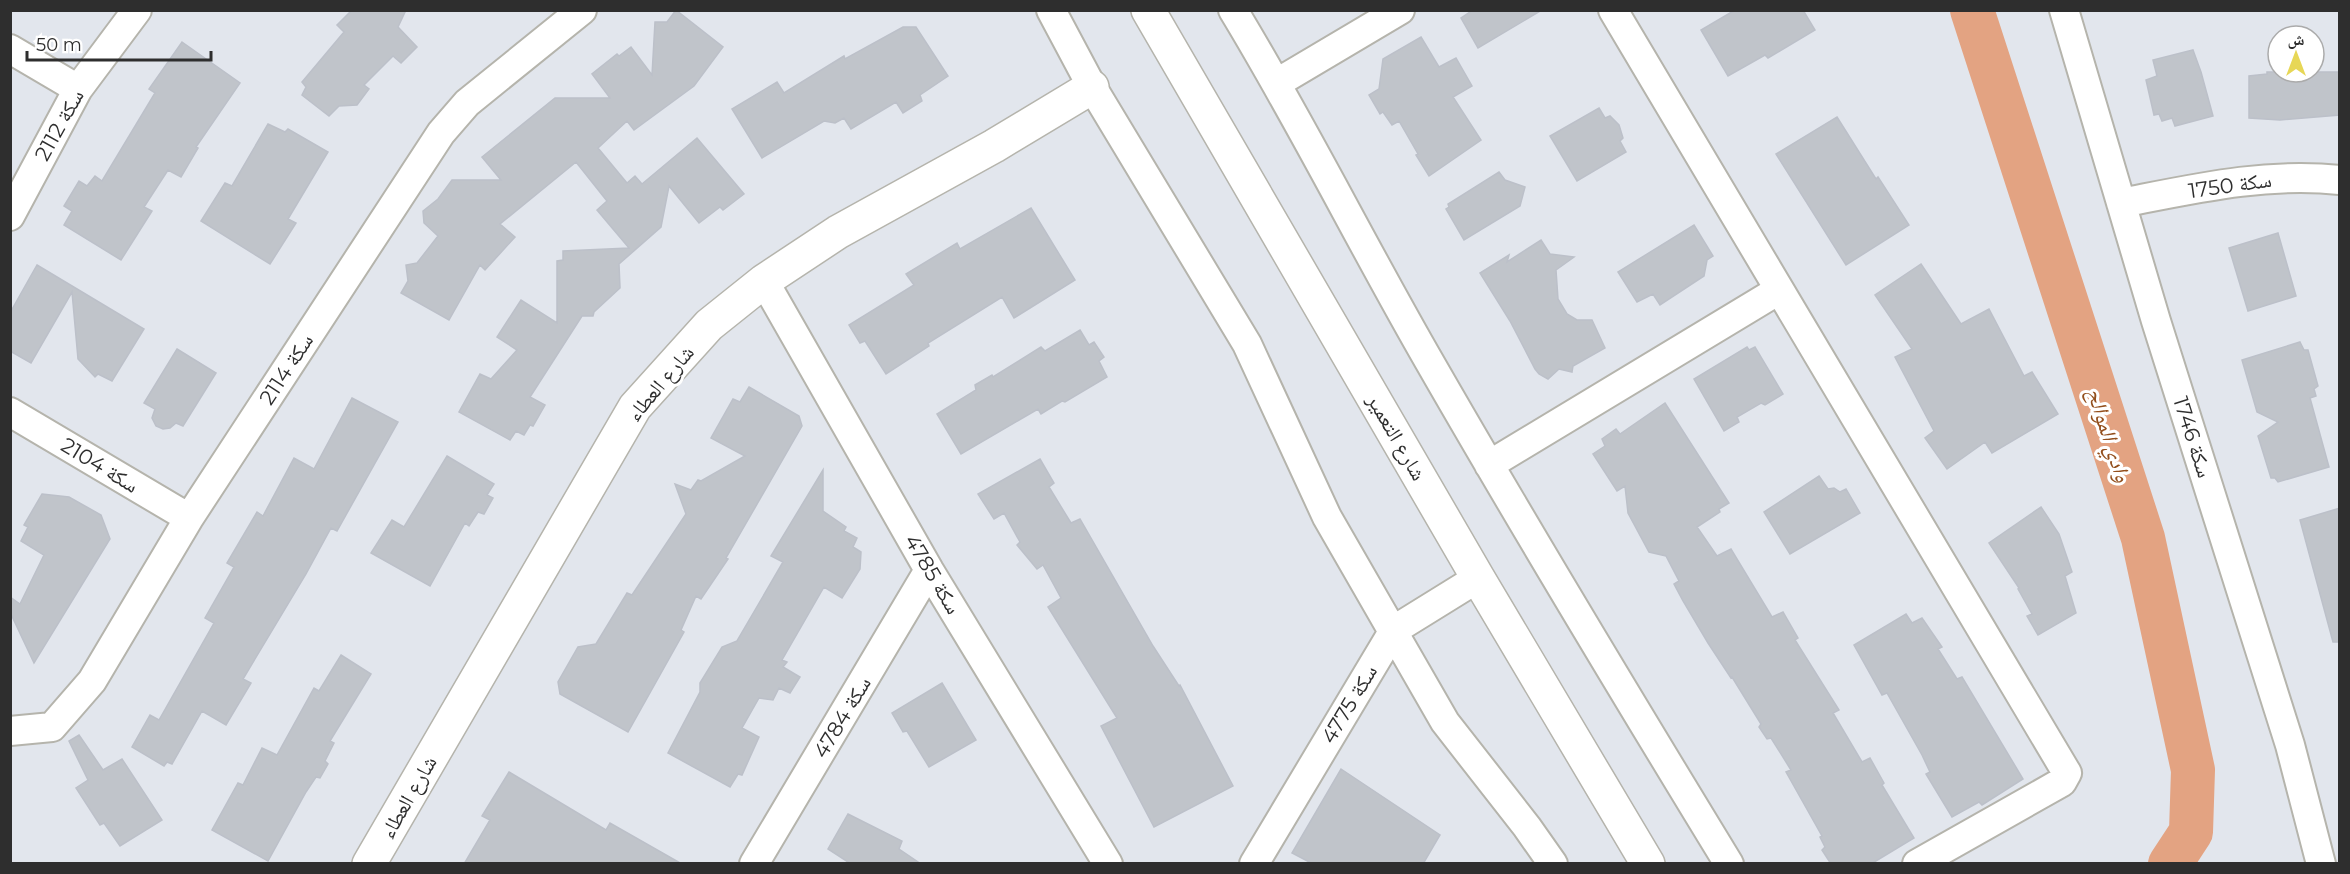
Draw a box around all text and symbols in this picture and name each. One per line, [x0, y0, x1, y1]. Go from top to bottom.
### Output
scale bar [27, 24, 212, 62]
north arrow [2266, 24, 2326, 84]
text: ش [2288, 30, 2305, 49]
text: 50 m [36, 34, 82, 56]
street label: سكة 2112 [29, 85, 89, 165]
street label: سكة 1750 [2187, 167, 2273, 203]
street label: سكة 2114 [254, 329, 318, 409]
street label: شارع العطاء [621, 340, 700, 427]
water label: وادي الموالح [2078, 384, 2137, 487]
street label: شارع التعمير [1361, 388, 1432, 485]
street label: سكة 1746 [2168, 393, 2218, 481]
street label: سكة 2104 [57, 432, 143, 498]
street label: سكة 4785 [899, 530, 967, 618]
street label: سكة 4775 [1316, 660, 1382, 748]
street label: سكة 4784 [808, 672, 876, 762]
street label: شارع العطاء [374, 751, 443, 843]

